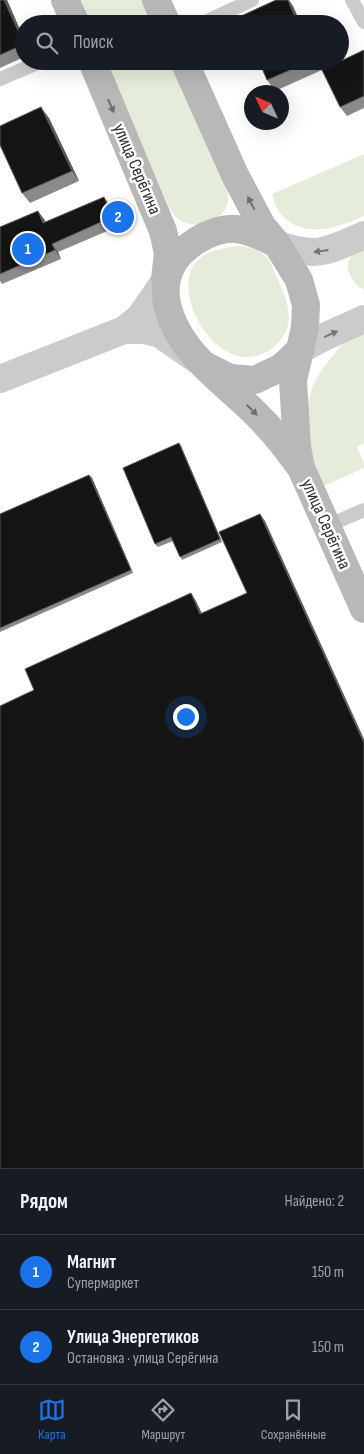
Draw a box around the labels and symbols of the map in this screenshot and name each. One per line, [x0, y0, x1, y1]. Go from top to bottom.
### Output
north arrow [244, 85, 289, 130]
one-way arrow [107, 99, 115, 113]
street label: улица Серёгина [108, 121, 166, 218]
one-way arrow [246, 196, 255, 210]
pin: 2 [102, 198, 134, 236]
pin: 1 [12, 230, 44, 268]
one-way arrow [313, 247, 329, 255]
one-way arrow [324, 329, 338, 337]
one-way arrow [246, 404, 258, 416]
street label: улица Серёгина [297, 476, 355, 572]
your location [173, 704, 199, 730]

